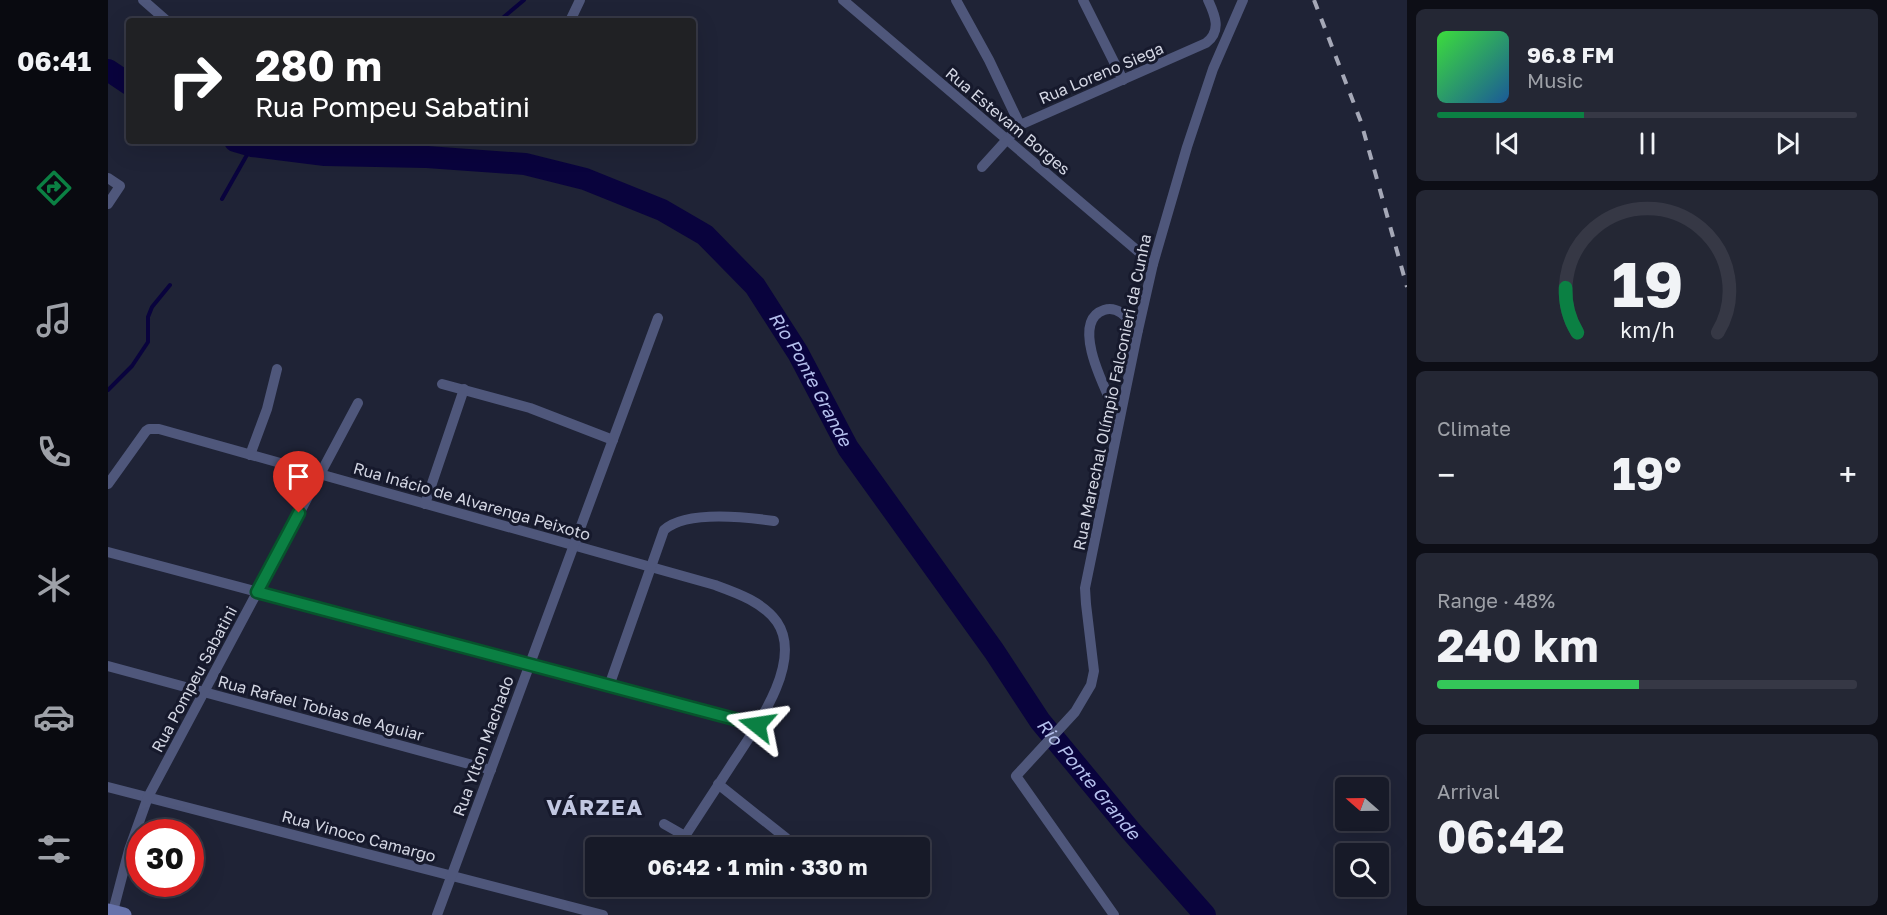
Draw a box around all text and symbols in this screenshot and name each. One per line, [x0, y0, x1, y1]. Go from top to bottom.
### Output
street label: Rua Loreno Siega [1036, 38, 1166, 108]
text: 280 m [255, 40, 382, 90]
text: 96.8 FM [1527, 41, 1614, 68]
icon: right [156, 42, 234, 120]
text: 06:41 [17, 45, 91, 77]
street label: Rua Estevam Borges [942, 63, 1074, 179]
text: Music [1527, 68, 1583, 92]
text: Rua Pompeu Sabatini [255, 91, 530, 123]
icon: previous [1491, 127, 1524, 160]
icon: pause [1631, 127, 1664, 160]
icon: next [1771, 127, 1804, 160]
icon: directions [33, 167, 75, 209]
street label: Rua Marechal Olímpio Falconieri da Cunha [1069, 232, 1155, 552]
text: 19 [1611, 246, 1683, 321]
icon: music [33, 299, 75, 341]
water label: Rio Ponte Grande [765, 308, 858, 451]
text: km/h [1620, 318, 1674, 344]
text: Climate [1437, 416, 1511, 440]
icon: phone [33, 431, 75, 473]
text: 19° [1612, 446, 1682, 500]
pin [273, 451, 324, 513]
text: − [1437, 455, 1455, 494]
text: + [1839, 455, 1857, 494]
street label: Rua Inácio de Alvarenga Peixoto [351, 458, 593, 544]
icon: arrive [282, 460, 315, 493]
icon: climate [33, 564, 75, 606]
text: Range · 48% [1437, 588, 1555, 612]
street label: Rua Pompeu Sabatini [147, 602, 241, 756]
text: 240 km [1437, 618, 1599, 672]
street label: Rua Rafael Tobias de Aguiar [216, 671, 426, 745]
street label: Rua Ylton Machado [448, 673, 518, 819]
position arrow [725, 693, 789, 757]
icon: car [33, 696, 75, 738]
water label: Rio Ponte Grande [1033, 714, 1146, 845]
north arrow [1335, 777, 1389, 831]
map controls [1335, 777, 1389, 897]
text: Arrival [1437, 779, 1500, 803]
district label: VÁRZEA [546, 793, 644, 820]
street label: Rua Vinoco Camargo [280, 806, 438, 866]
text: 06:42 [1437, 809, 1565, 863]
speed limit sign: 30 [126, 819, 204, 897]
icon: filters [33, 828, 75, 870]
button: search [1335, 843, 1389, 897]
text: 06:42 · 1 min · 330 m [648, 853, 867, 880]

